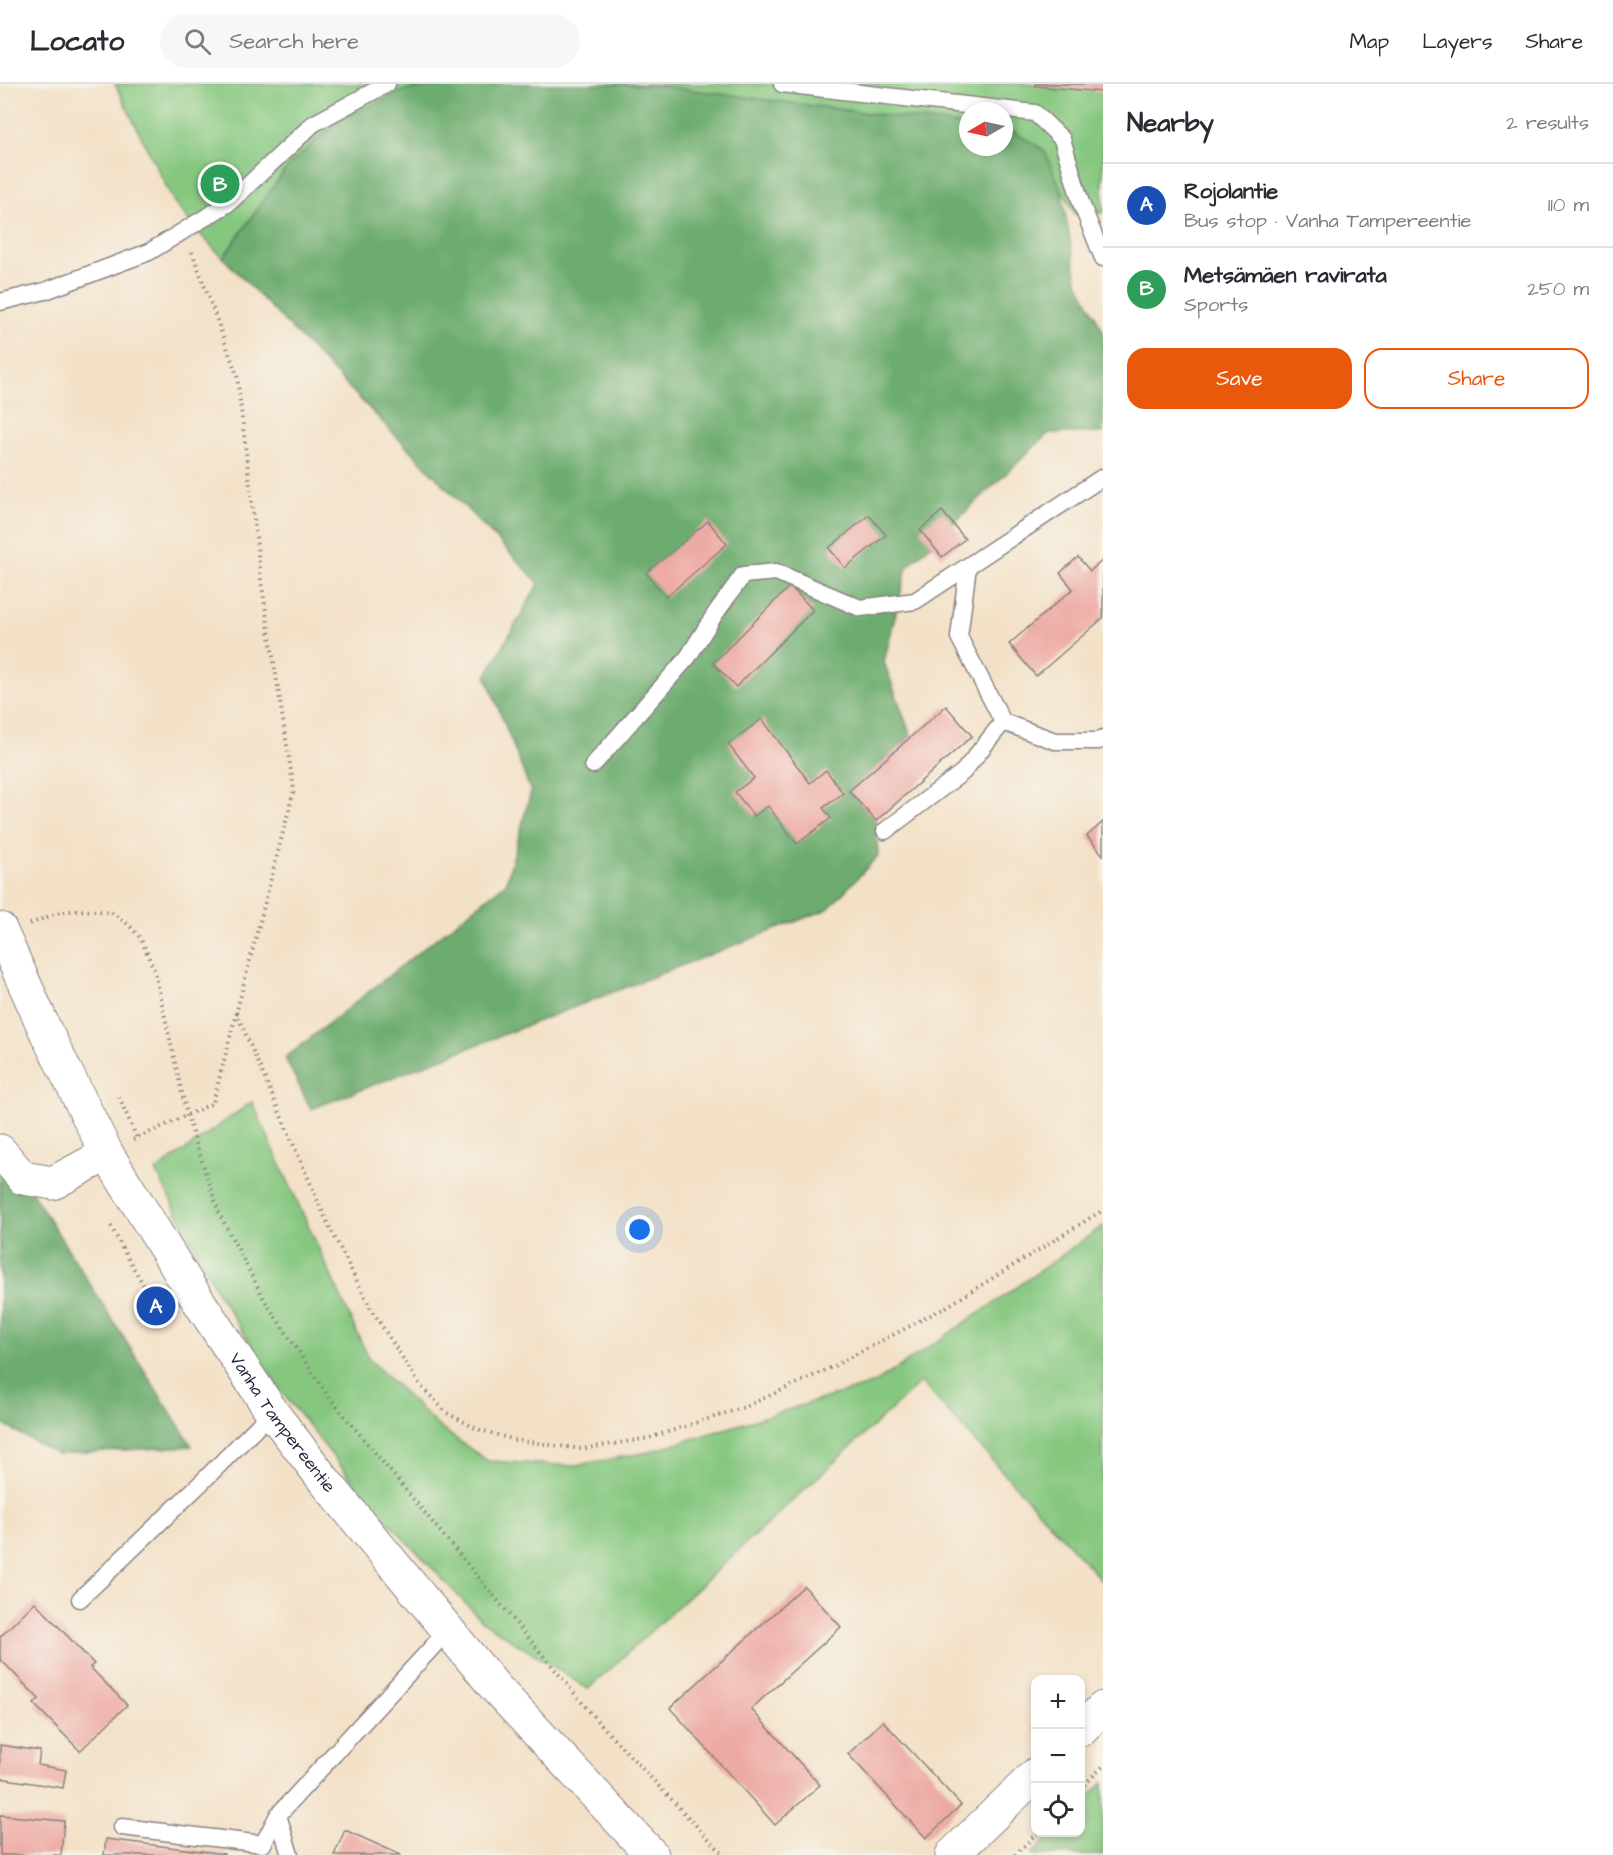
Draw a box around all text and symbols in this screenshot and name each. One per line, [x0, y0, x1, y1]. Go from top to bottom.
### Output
search box [160, 14, 580, 68]
text: Locato [30, 22, 124, 61]
icon: search [181, 25, 214, 58]
text: Search here [229, 26, 359, 57]
text: Map [1349, 27, 1389, 56]
text: Layers [1422, 27, 1492, 56]
text: Share [1525, 27, 1583, 56]
north arrow [959, 102, 1013, 156]
text: Nearby [1127, 105, 1214, 141]
text: 2 results [1506, 109, 1589, 137]
pin: B [200, 162, 240, 206]
text: Rojolantie [1184, 176, 1278, 207]
text: A [1140, 191, 1153, 219]
text: 110 m [1548, 191, 1589, 219]
text: Bus stop · Vanha Tampereentie [1184, 207, 1471, 235]
text: Metsämäen ravirata [1184, 260, 1387, 291]
text: B [1139, 275, 1154, 303]
text: 250 m [1527, 275, 1589, 303]
text: Sports [1184, 291, 1248, 319]
button: Save [1127, 348, 1352, 409]
button: Share [1364, 348, 1589, 409]
your location [625, 1215, 654, 1244]
pin: A [136, 1284, 176, 1328]
street label: Vanha Tampereentie [223, 1347, 342, 1498]
map controls [1031, 1675, 1085, 1837]
button: + [1031, 1675, 1085, 1729]
button: − [1031, 1729, 1085, 1783]
button: locate [1031, 1783, 1085, 1837]

